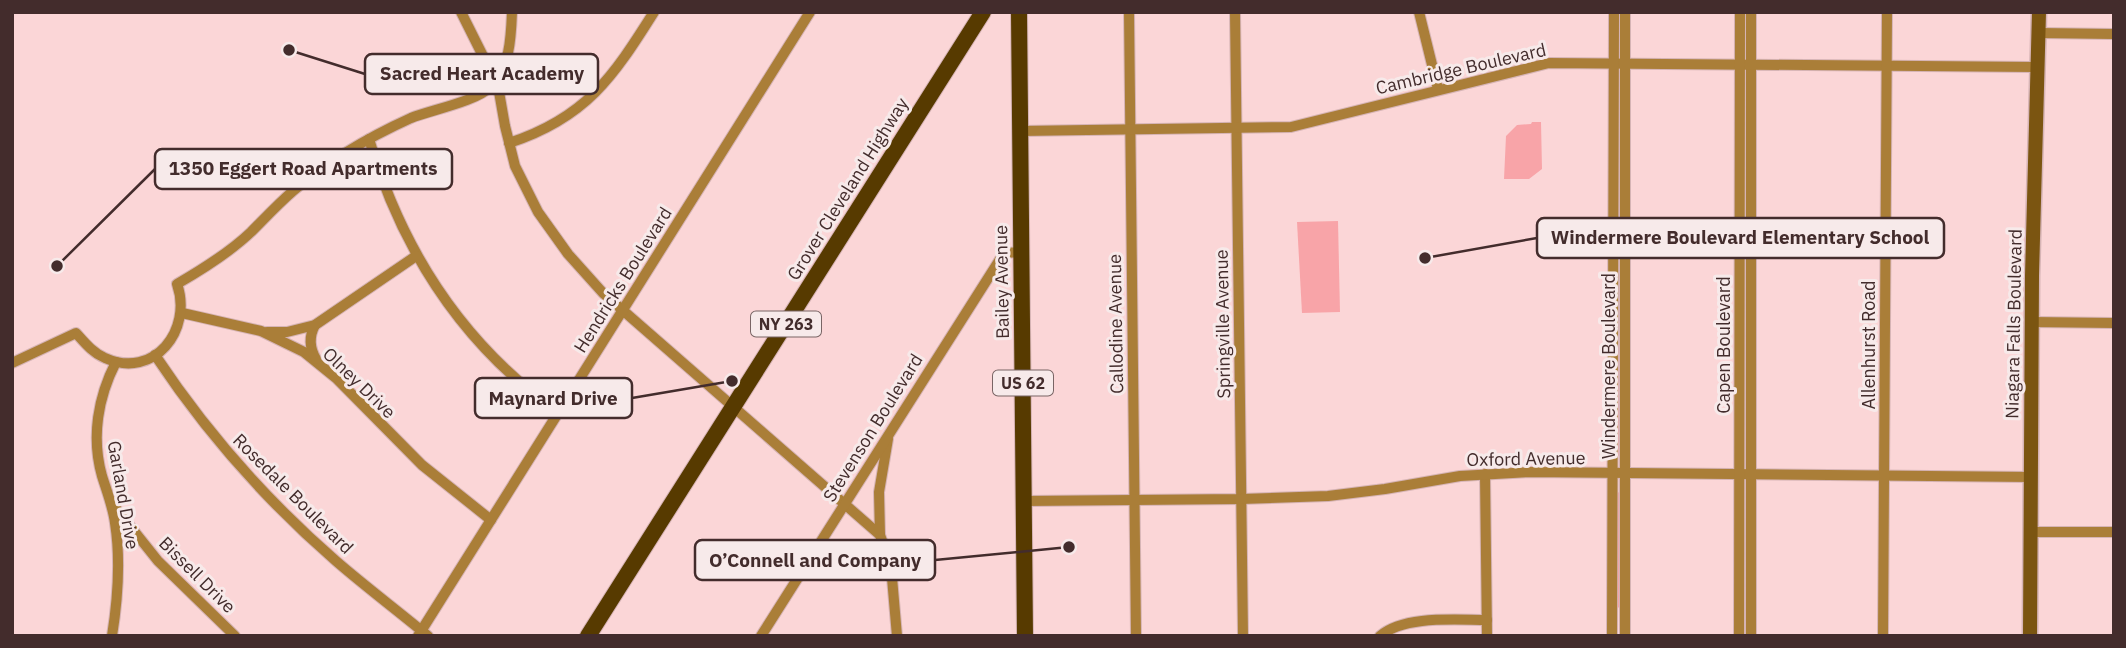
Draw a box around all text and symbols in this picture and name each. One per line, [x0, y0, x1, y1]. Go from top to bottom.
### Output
street label: Cambridge Boulevard [1374, 38, 1548, 99]
callout: Sacred Heart Academy [365, 54, 598, 94]
text: Sacred Heart Academy [380, 61, 585, 85]
street label: Grover Cleveland Highway [782, 93, 913, 284]
callout: 1350 Eggert Road Apartments [155, 149, 452, 189]
text: 1350 Eggert Road Apartments [168, 156, 438, 180]
street label: Hendricks Boulevard [568, 203, 677, 357]
callout: Windermere Boulevard Elementary School [1537, 218, 1944, 258]
street label: Bailey Avenue [989, 225, 1014, 339]
text: Windermere Boulevard Elementary School [1551, 225, 1930, 249]
street label: Niagara Falls Boulevard [2000, 229, 2027, 419]
street label: Springville Avenue [1210, 249, 1235, 399]
street label: Callodine Avenue [1103, 254, 1128, 394]
street label: Windermere Boulevard [1597, 273, 1620, 459]
street label: Capen Boulevard [1712, 276, 1735, 414]
street label: Allenhurst Road [1857, 281, 1880, 410]
road number: NY 263 [751, 312, 821, 336]
street label: Olney Drive [318, 342, 401, 423]
street label: Stevenson Boulevard [818, 349, 928, 506]
road number: US 62 [993, 370, 1053, 396]
callout: Maynard Drive [475, 378, 632, 418]
text: Maynard Drive [488, 386, 618, 410]
street label: Rosedale Boulevard [228, 429, 358, 559]
street label: Garland Drive [103, 439, 144, 551]
street label: Oxford Avenue [1466, 446, 1586, 471]
street label: Bissell Drive [154, 531, 241, 618]
callout: O’Connell and Company [695, 540, 935, 580]
text: O’Connell and Company [709, 548, 922, 572]

